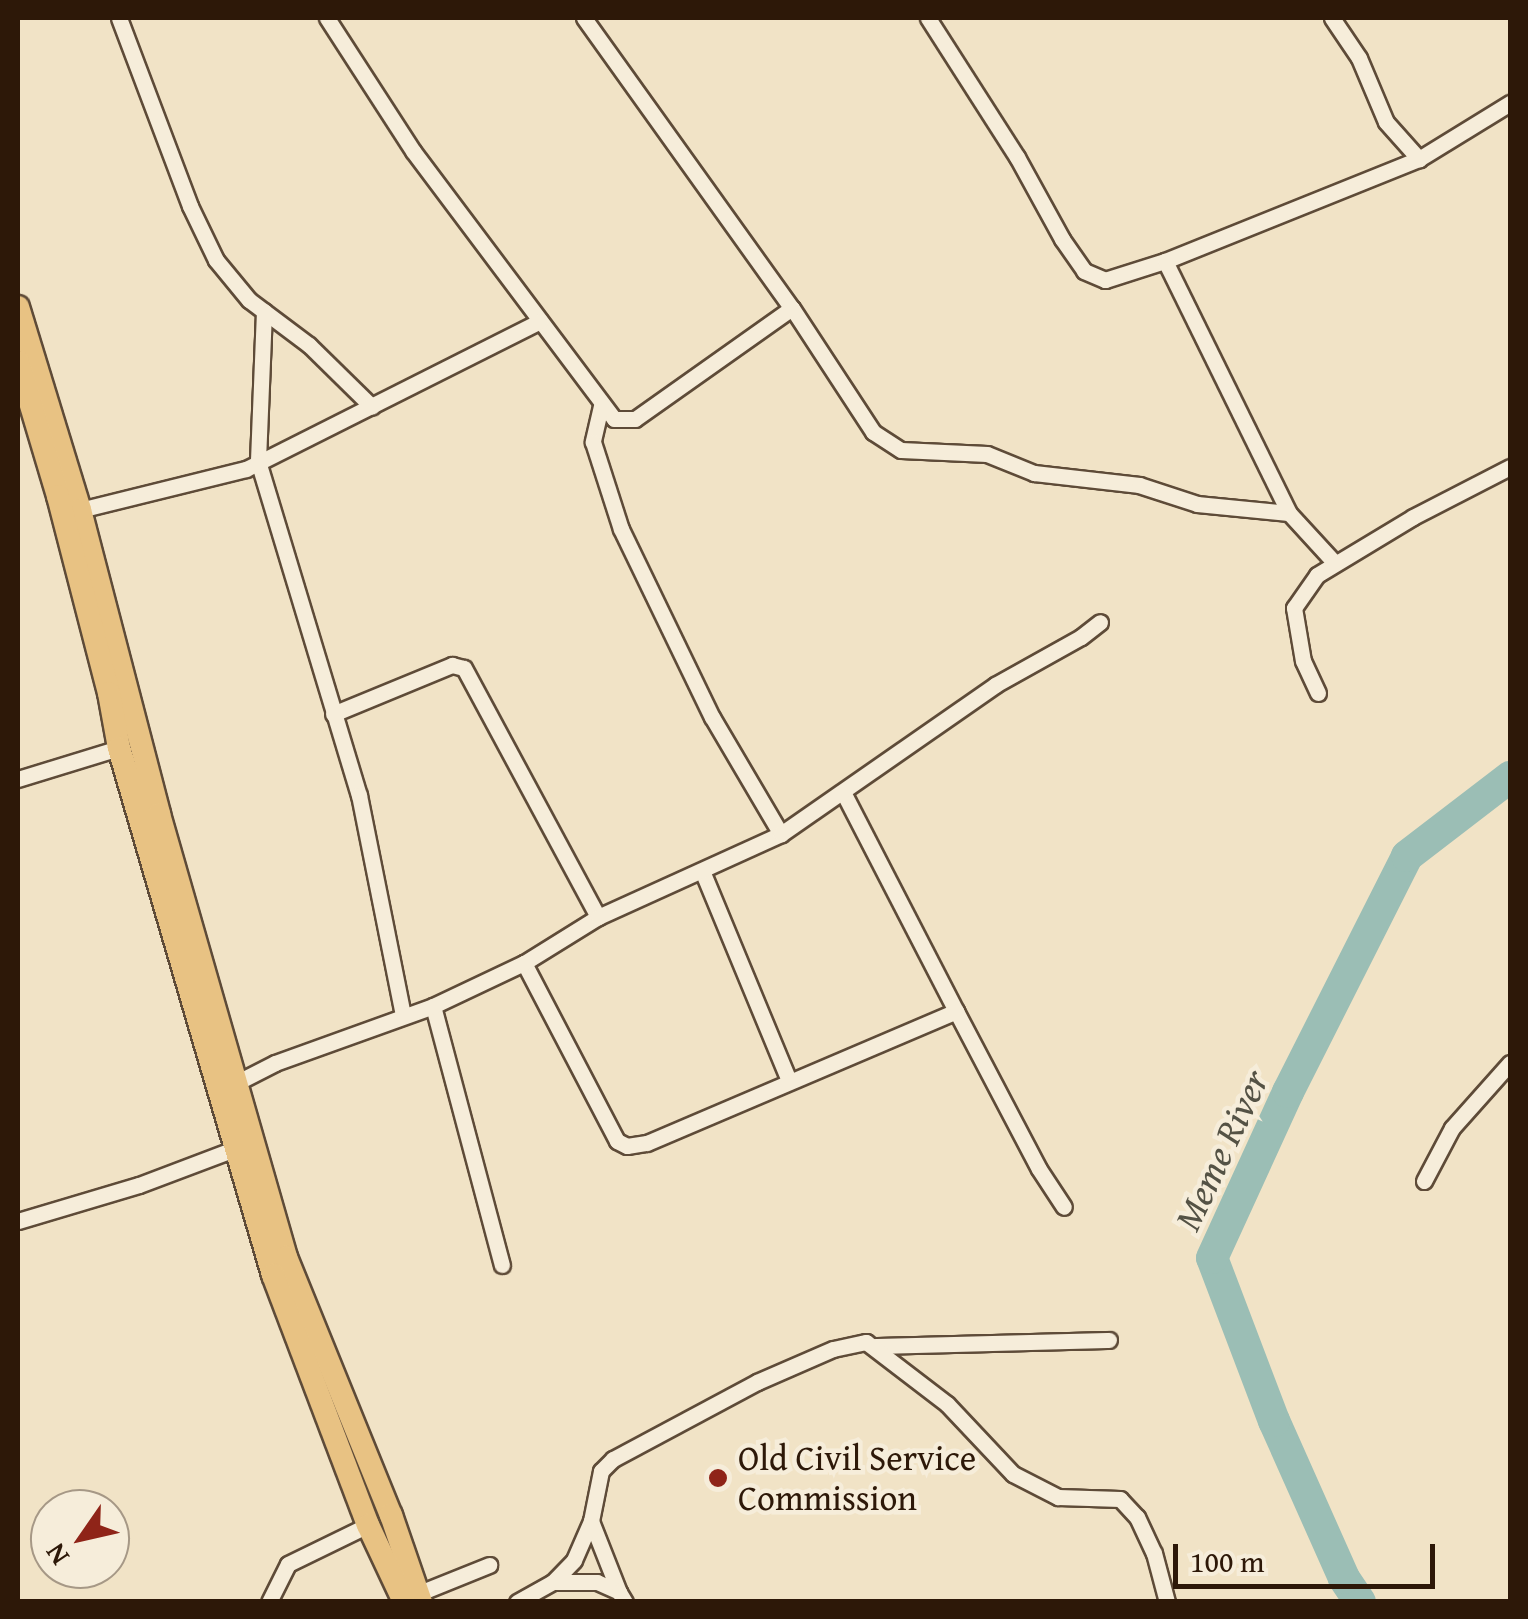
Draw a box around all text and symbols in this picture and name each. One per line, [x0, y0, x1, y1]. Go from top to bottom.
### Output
water label: Meme River [1164, 1063, 1278, 1237]
place label: Old Civil Service Commission [738, 1437, 976, 1519]
marker: Old Civil Service Commission [707, 1467, 729, 1489]
north arrow [30, 1489, 130, 1589]
scale bar [1178, 1524, 1440, 1586]
text: N [34, 1536, 79, 1574]
text: 100 m [1190, 1539, 1264, 1583]

